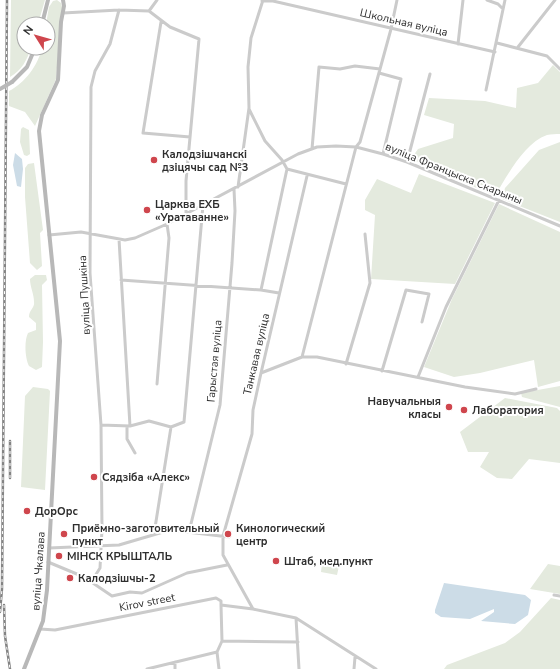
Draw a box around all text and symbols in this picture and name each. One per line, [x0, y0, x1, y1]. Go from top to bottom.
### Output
street label: Школьная вуліца [358, 5, 449, 40]
north arrow [16, 16, 56, 56]
text: N [20, 22, 37, 38]
street label: вуліца Францыска Скарыны [383, 139, 525, 208]
place label: Калодзішчанскі дзіцячы сад №3 [162, 147, 248, 175]
marker: Калодзішчанскі дзіцячы сад №3 [149, 155, 159, 165]
place label: Царква ЕХБ «Уратаванне» [155, 197, 229, 225]
marker: Царква ЕХБ «Уратаванне» [142, 205, 152, 215]
street label: вуліца Пушкіна [75, 255, 94, 335]
street label: Танкавая вуліца [240, 312, 273, 396]
street label: Гарыстая вуліца [203, 319, 226, 403]
place label: Навучальныя класы [368, 394, 441, 422]
marker: Навучальныя класы [444, 402, 454, 412]
place label: Лаборатория [472, 403, 544, 418]
marker: Лаборатория [459, 405, 469, 415]
place label: Сядзіба «Алекс» [102, 470, 190, 485]
marker: Сядзіба «Алекс» [89, 472, 99, 482]
place label: ДорОрс [35, 504, 78, 519]
marker: ДорОрс [22, 506, 32, 516]
place label: Приёмно-заготовительный пункт [72, 521, 219, 549]
place label: Кинологический центр [236, 521, 325, 549]
marker: Приёмно-заготовительный пункт [59, 529, 69, 539]
marker: Кинологический центр [223, 529, 233, 539]
street label: вуліца Чкалава [28, 531, 49, 611]
place label: МІНСК КРЫШТАЛЬ [67, 549, 172, 564]
marker: МІНСК КРЫШТАЛЬ [54, 551, 64, 561]
place label: Штаб, мeд.пункт [284, 554, 374, 569]
marker: Штаб, мeд.пункт [271, 556, 281, 566]
place label: Калодзішчы-2 [78, 571, 156, 586]
marker: Калодзішчы-2 [65, 573, 75, 583]
street label: Kirov street [118, 590, 176, 615]

